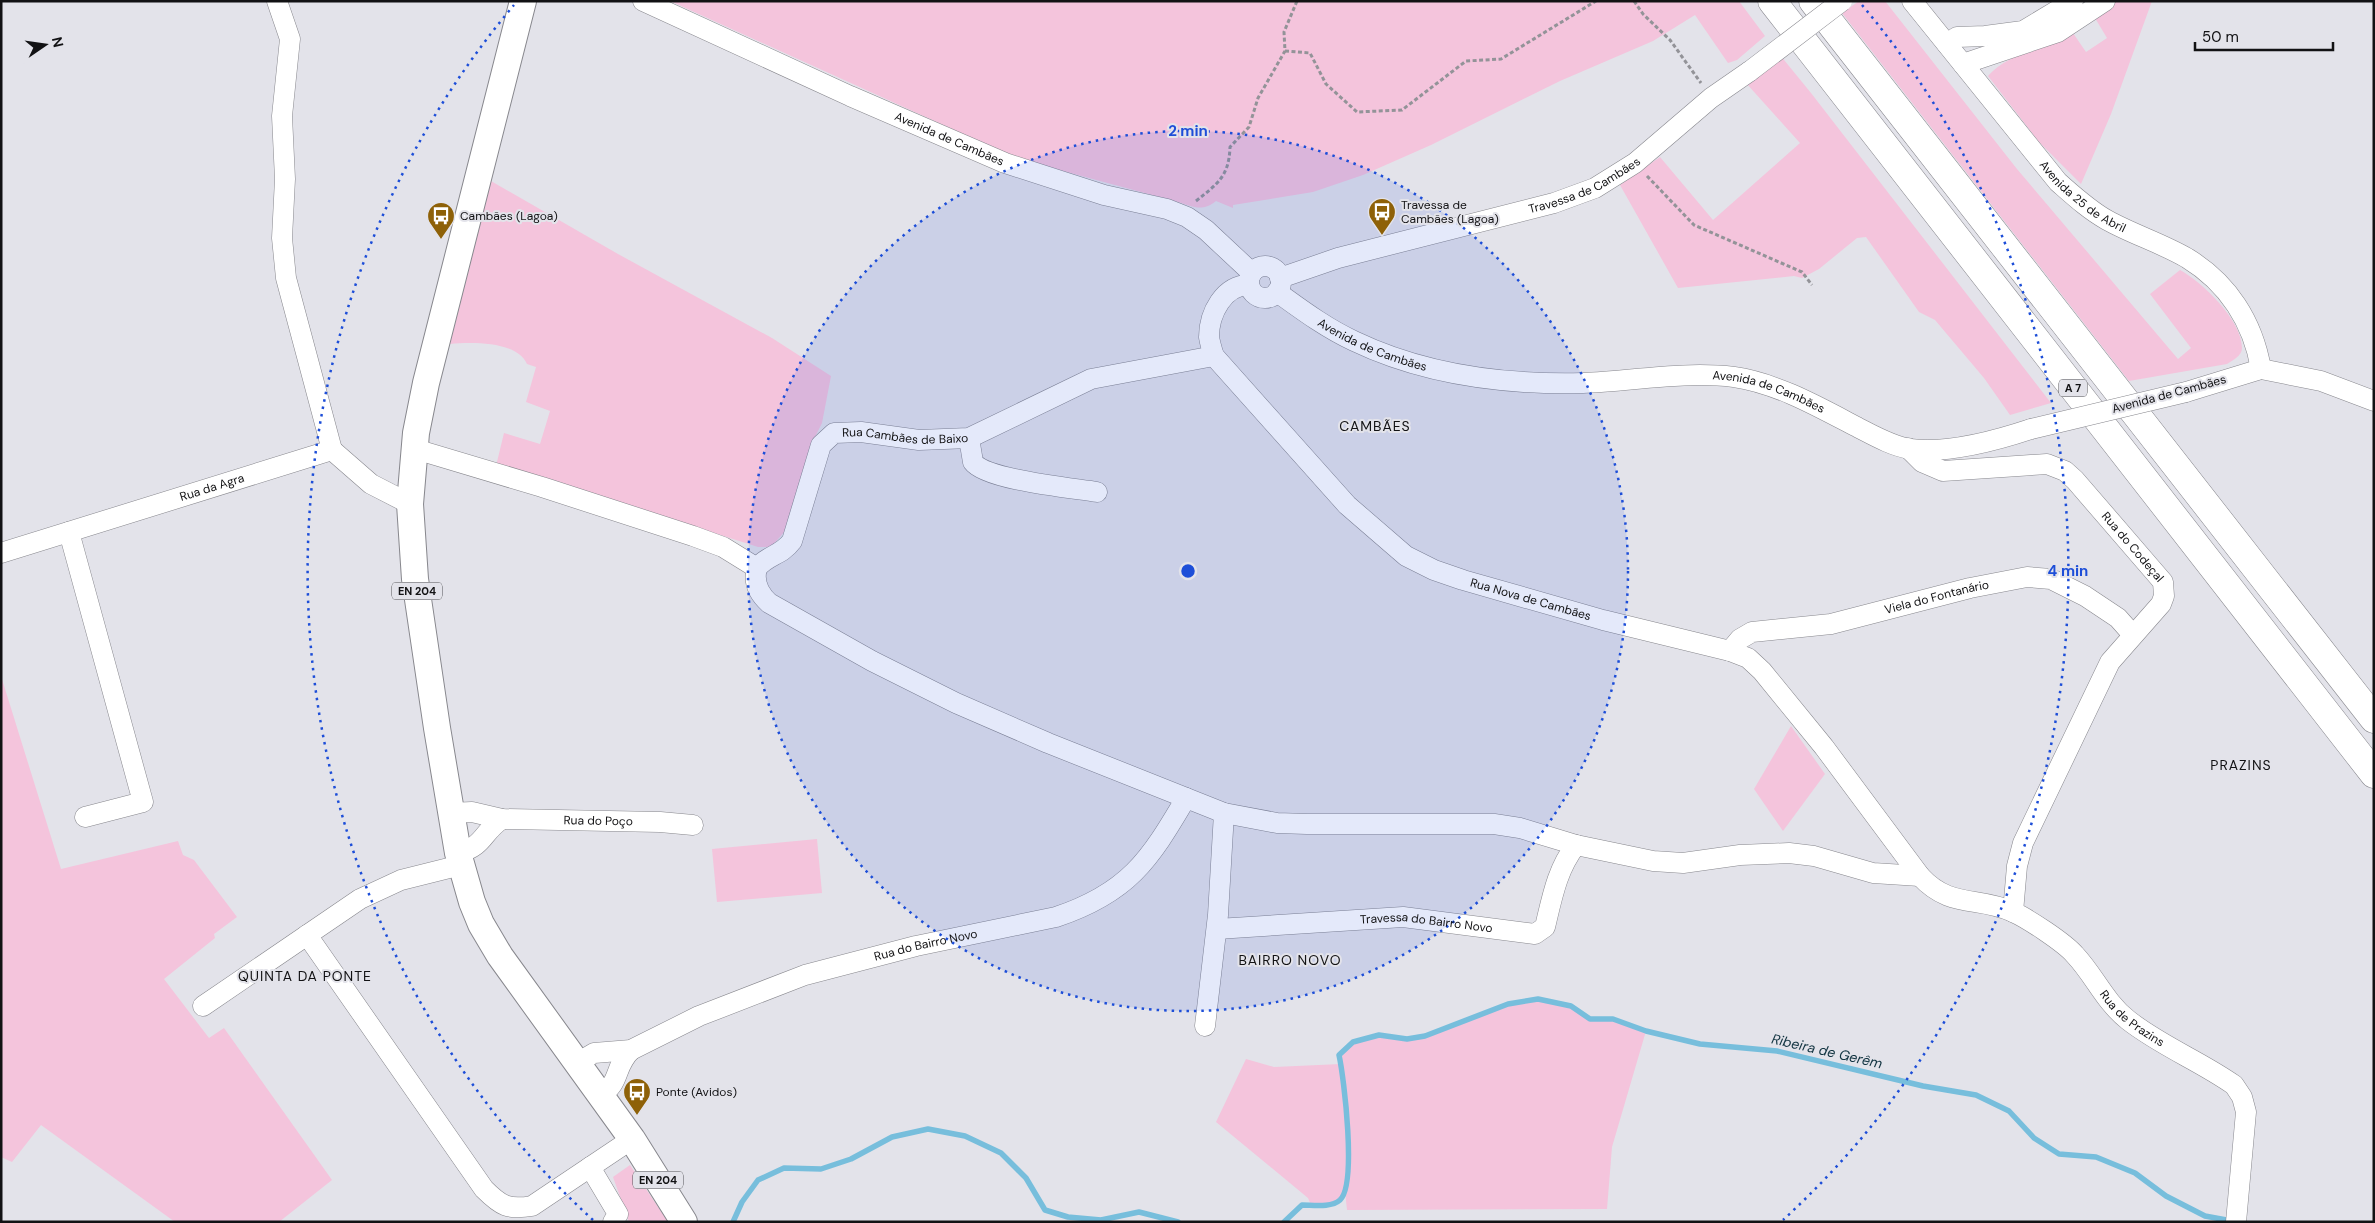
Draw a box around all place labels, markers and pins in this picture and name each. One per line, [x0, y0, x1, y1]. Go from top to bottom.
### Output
bus stop icon: Travessa de Cambães (Lagoa) [1367, 197, 1397, 236]
place label: Travessa de Cambães (Lagoa) [1401, 197, 1499, 227]
bus stop icon: Cambães (Lagoa) [426, 201, 456, 240]
place label: Cambães (Lagoa) [460, 208, 558, 224]
centre of rings [1179, 562, 1197, 580]
bus stop icon: Ponte (Avidos) [622, 1077, 652, 1116]
place label: Ponte (Avidos) [656, 1084, 737, 1100]

